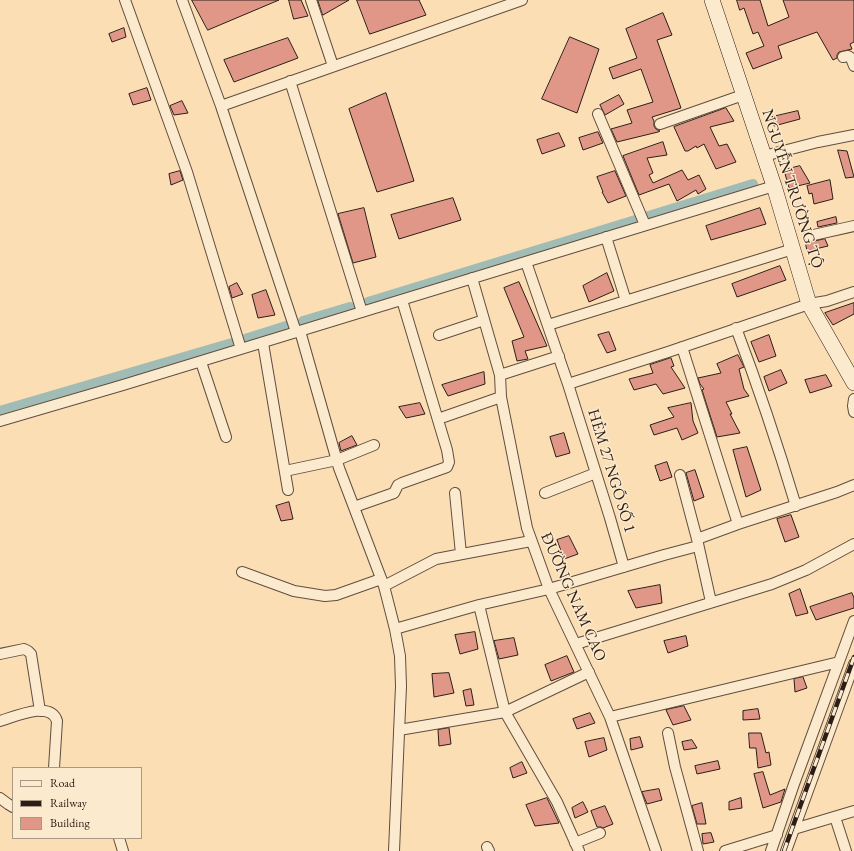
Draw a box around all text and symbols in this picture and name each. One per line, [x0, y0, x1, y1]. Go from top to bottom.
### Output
street label: NGUYỄN TRƯỜNG TỘ [757, 107, 827, 271]
street label: HẺM 27 NGÕ SỐ 1 [583, 407, 639, 535]
street label: ĐƯỜNG NAM CAO [536, 530, 610, 664]
legend [12, 767, 142, 839]
text: Road [50, 775, 75, 791]
text: Railway [50, 795, 87, 811]
text: Building [50, 815, 90, 831]

